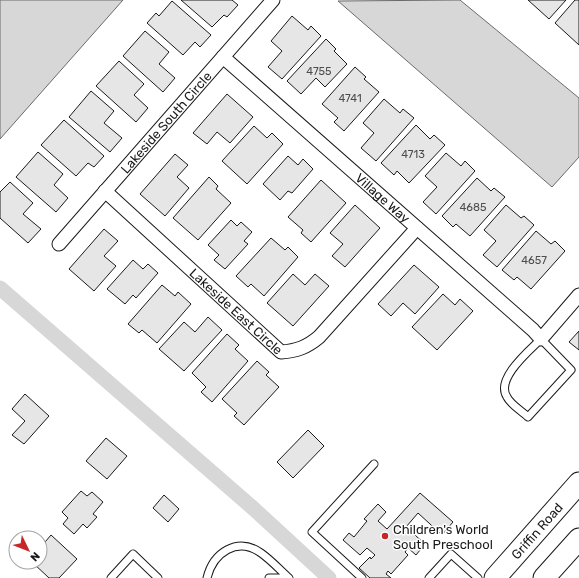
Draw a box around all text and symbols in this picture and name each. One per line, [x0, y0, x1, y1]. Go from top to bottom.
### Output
house number: 4755 [306, 65, 332, 78]
street label: Lakeside South Circle [118, 69, 215, 176]
house number: 4741 [338, 92, 362, 105]
house number: 4713 [401, 148, 425, 161]
street label: Village Way [352, 170, 413, 226]
house number: 4685 [460, 201, 487, 214]
house number: 4657 [521, 254, 547, 267]
street label: Lakeside East Circle [186, 265, 286, 358]
street label: Griffin Road [508, 500, 566, 562]
place label: Children's World South Preschool [393, 522, 493, 552]
north arrow [8, 530, 48, 570]
marker: Children's World South Preschool [380, 531, 390, 541]
text: N [27, 549, 42, 564]

